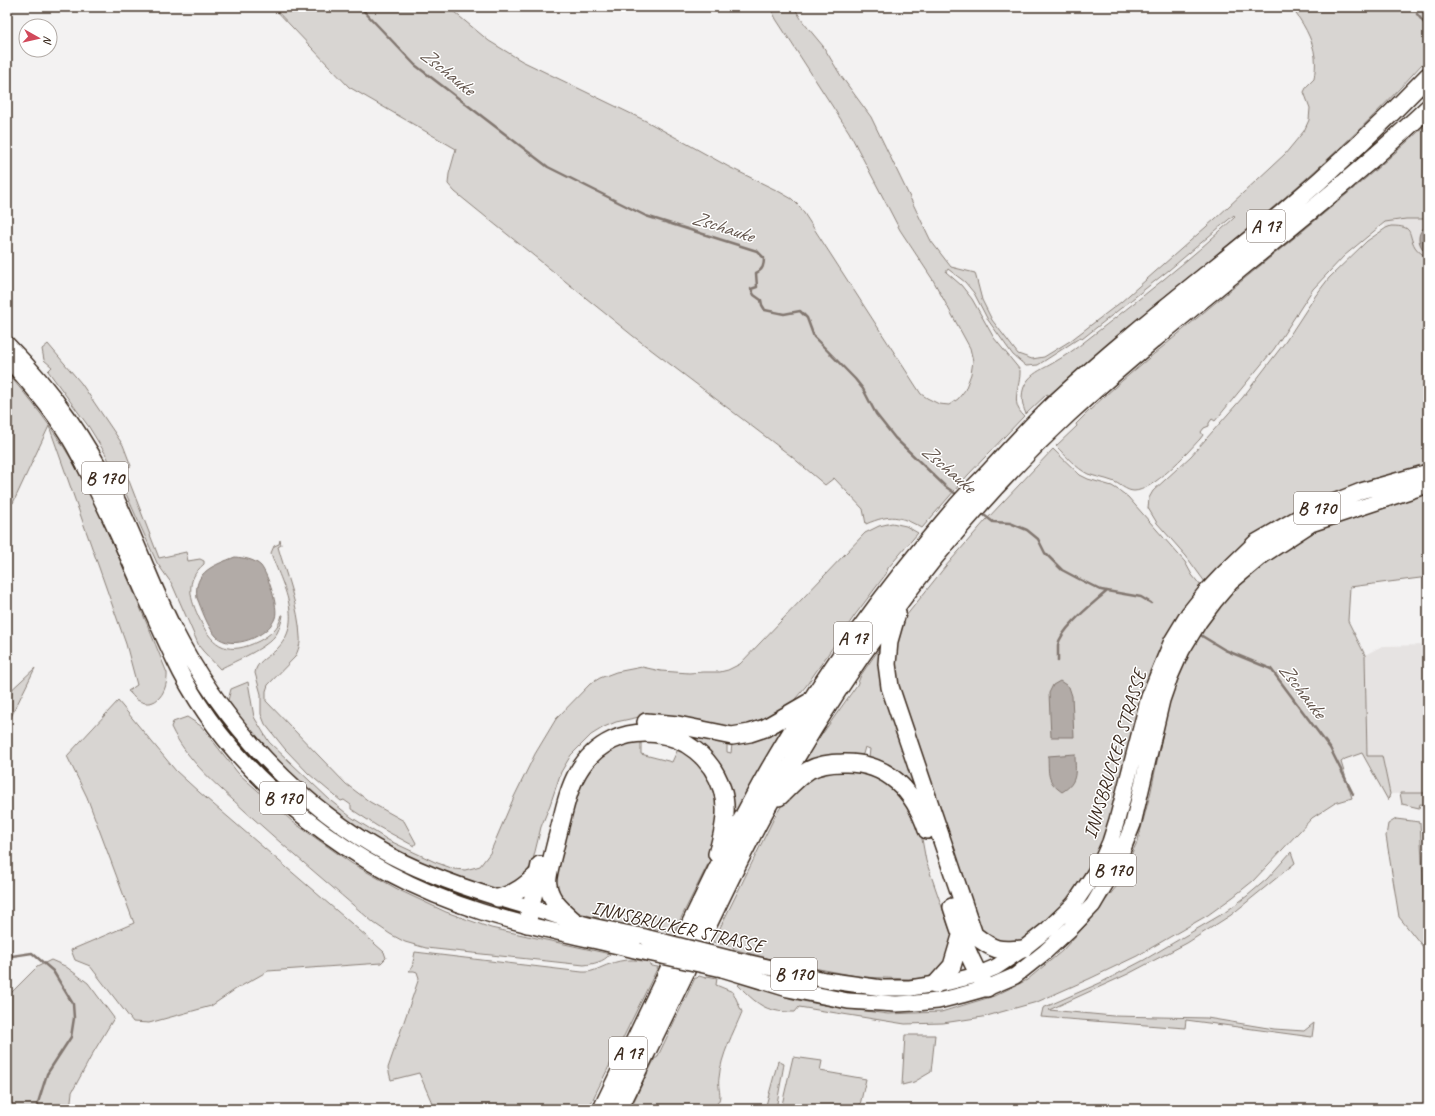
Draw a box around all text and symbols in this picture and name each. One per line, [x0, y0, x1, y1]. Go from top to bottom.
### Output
north arrow [18, 18, 58, 58]
text: N [40, 35, 55, 46]
water label: Zschauke [415, 42, 483, 103]
water label: Zschauke [689, 205, 760, 249]
road number: A 17 [1247, 210, 1285, 242]
water label: Zschauke [917, 438, 983, 501]
road number: B 170 [82, 462, 128, 494]
road number: B 170 [1294, 492, 1340, 524]
road number: A 17 [834, 622, 872, 654]
water label: Zschauke [1273, 658, 1334, 725]
street label: INNSBRUCKER STRASSE [1078, 665, 1153, 842]
road number: B 170 [260, 782, 306, 814]
road number: B 170 [1090, 854, 1136, 886]
street label: INNSBRUCKER STRASSE [590, 896, 768, 959]
road number: B 170 [771, 958, 817, 990]
road number: A 17 [609, 1037, 647, 1069]

